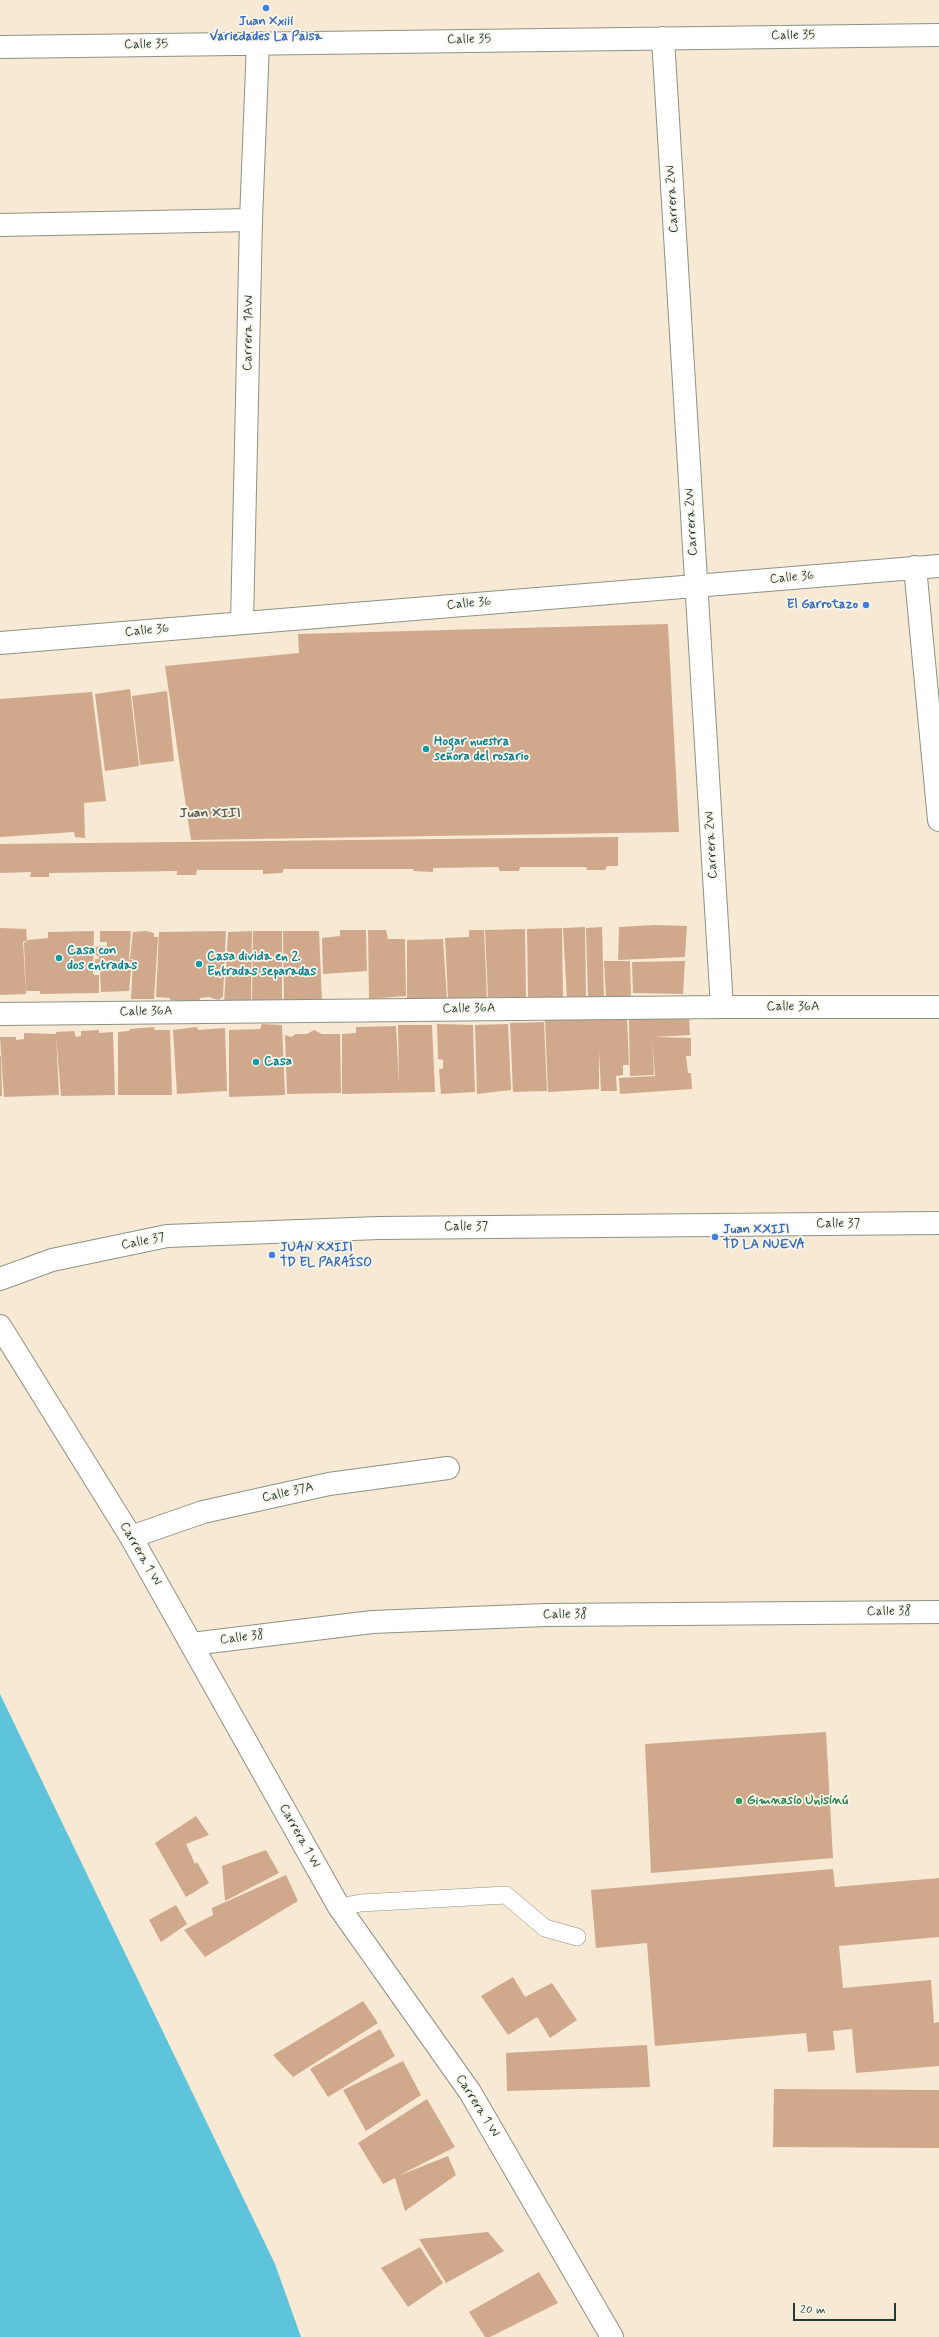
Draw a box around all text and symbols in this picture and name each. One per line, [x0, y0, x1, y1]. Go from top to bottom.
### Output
marker: Juan Xxiii Variedades La Paisa [261, 3, 271, 13]
place label: Juan Xxiii Variedades La Paisa [210, 14, 322, 45]
street label: Calle 35 [771, 28, 815, 44]
street label: Calle 35 [447, 32, 491, 48]
street label: Calle 35 [124, 37, 168, 53]
street label: Carrera 2W [663, 165, 683, 233]
street label: Carrera 1AW [241, 295, 257, 371]
street label: Carrera 2W [682, 488, 702, 556]
street label: Calle 36 [769, 568, 815, 588]
street label: Calle 36 [446, 594, 492, 614]
place label: El Garrotazo [787, 597, 858, 613]
marker: El Garrotazo [861, 600, 871, 610]
street label: Calle 36 [124, 621, 170, 641]
place label: Hogar nuestra señora del rosario [434, 734, 529, 765]
marker: Hogar nuestra señora del rosario [421, 744, 431, 754]
district label: Juan XIII [179, 806, 241, 822]
street label: Carrera 2W [702, 811, 722, 879]
place label: Casa con dos entradas [67, 943, 137, 974]
place label: Casa divida en 2. Entradas separadas [207, 949, 316, 980]
marker: Casa con dos entradas [54, 953, 64, 963]
marker: Casa divida en 2. Entradas separadas [194, 959, 204, 969]
street label: Calle 36A [766, 999, 820, 1015]
street label: Calle 36A [442, 1001, 496, 1017]
street label: Calle 36A [119, 1004, 173, 1020]
place label: Casa [264, 1054, 292, 1070]
marker: Casa [251, 1057, 261, 1067]
street label: Calle 37 [816, 1216, 860, 1232]
street label: Calle 37 [444, 1219, 488, 1235]
place label: Juan XXIII TD LA NUEVA [723, 1222, 805, 1253]
street label: Calle 37 [120, 1230, 166, 1254]
marker: Juan XXIII TD LA NUEVA [710, 1232, 720, 1242]
place label: JUAN XXIII TD EL PARAÍSO [280, 1240, 372, 1271]
marker: JUAN XXIII TD EL PARAÍSO [267, 1250, 277, 1260]
street label: Calle 37A [261, 1480, 315, 1506]
street label: Carrera 1 W [116, 1519, 164, 1589]
street label: Calle 38 [867, 1604, 911, 1620]
street label: Calle 38 [543, 1607, 587, 1623]
street label: Calle 38 [219, 1628, 265, 1648]
place label: Gimnasio Unisinú [747, 1793, 848, 1809]
marker: Gimnasio Unisinú [734, 1796, 744, 1806]
street label: Carrera 1 W [275, 1801, 323, 1871]
street label: Carrera 1 W [452, 2072, 502, 2140]
scale bar [795, 2295, 898, 2321]
text: 20 m [800, 2302, 826, 2318]

